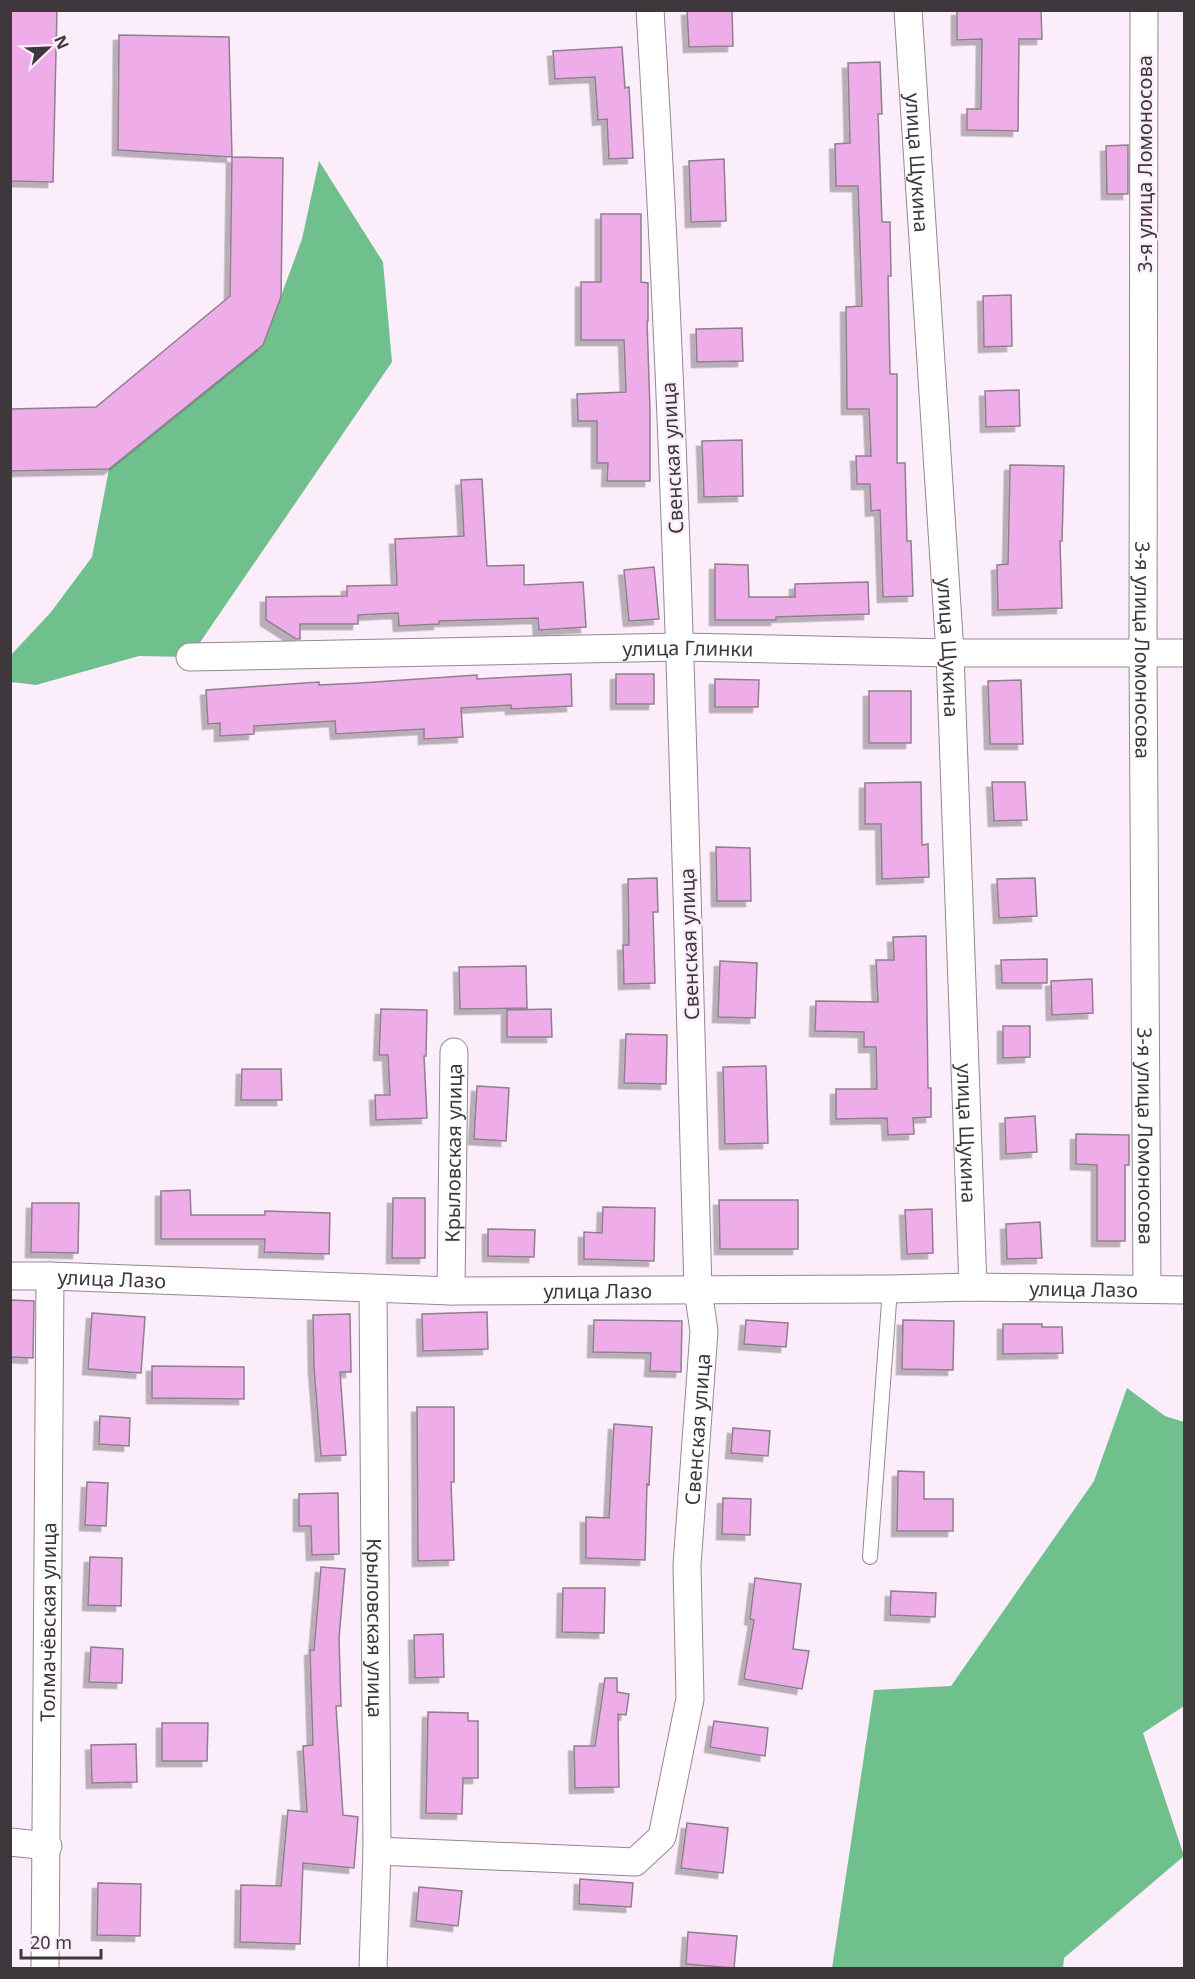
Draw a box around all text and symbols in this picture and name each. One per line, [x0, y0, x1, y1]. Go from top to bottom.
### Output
north arrow [18, 18, 78, 78]
text: N [49, 32, 74, 52]
street label: 3-я улица Ломоносова [1131, 55, 1158, 273]
street label: улица Щукина [900, 92, 936, 233]
street label: Свенская улица [655, 381, 689, 535]
street label: 3-я улица Ломоносова [1129, 541, 1157, 759]
street label: улица Щукина [932, 577, 966, 718]
street label: улица Глинки [622, 633, 754, 662]
street label: Свенская улица [673, 868, 705, 1020]
street label: 3-я улица Ломоносова [1132, 1027, 1160, 1245]
street label: Крыловская улица [438, 1063, 467, 1243]
street label: улица Щукина [951, 1063, 983, 1204]
street label: улица Лазо [57, 1263, 167, 1294]
street label: улица Лазо [1029, 1274, 1138, 1303]
street label: улица Лазо [543, 1277, 652, 1304]
street label: Свенская улица [678, 1352, 716, 1506]
street label: Толмачёвская улица [33, 1522, 62, 1722]
street label: Крыловская улица [361, 1538, 390, 1718]
scale bar [21, 1922, 100, 1960]
text: 20 m [30, 1930, 72, 1954]

